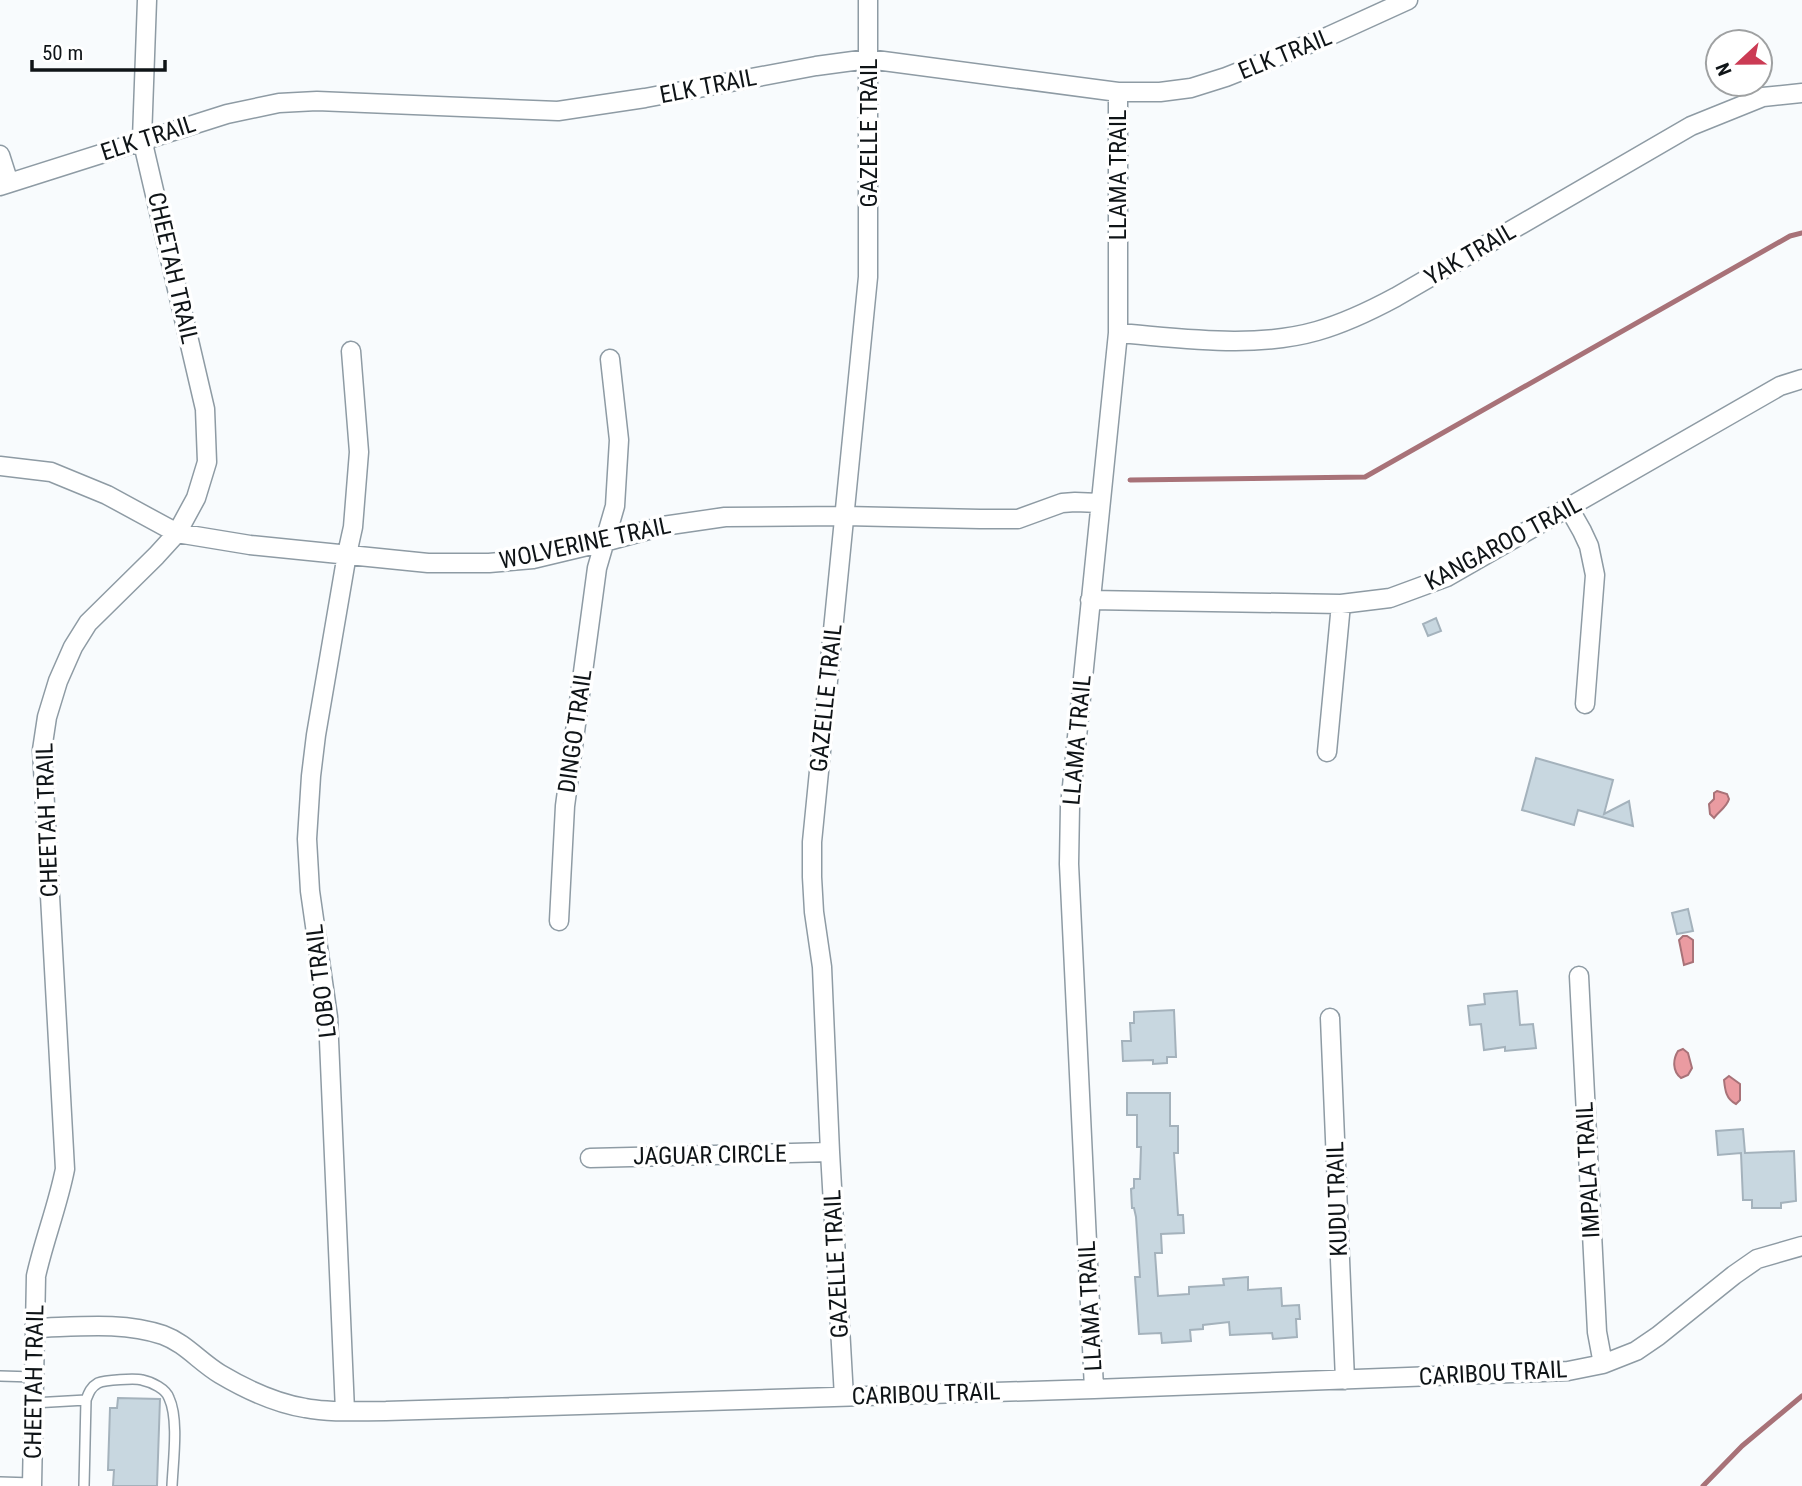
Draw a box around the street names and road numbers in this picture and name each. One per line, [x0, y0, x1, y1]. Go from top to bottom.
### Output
street label: ELK TRAIL [1234, 23, 1336, 85]
street label: GAZELLE TRAIL [855, 59, 883, 207]
street label: ELK TRAIL [657, 63, 759, 109]
street label: ELK TRAIL [97, 110, 199, 166]
street label: LLAMA TRAIL [1104, 110, 1132, 240]
street label: CHEETAH TRAIL [142, 190, 204, 346]
street label: YAK TRAIL [1420, 217, 1520, 291]
street label: KANGAROO TRAIL [1420, 490, 1586, 596]
street label: WOLVERINE TRAIL [497, 511, 673, 575]
street label: GAZELLE TRAIL [804, 623, 848, 773]
street label: DINGO TRAIL [552, 667, 598, 795]
street label: LLAMA TRAIL [1057, 674, 1097, 806]
street label: CHEETAH TRAIL [30, 742, 64, 898]
street label: LOBO TRAIL [300, 923, 342, 1039]
street label: IMPALA TRAIL [1570, 1101, 1606, 1239]
street label: JAGUAR CIRCLE [633, 1140, 787, 1170]
street label: KUDU TRAIL [1321, 1141, 1353, 1257]
street label: GAZELLE TRAIL [818, 1189, 854, 1339]
street label: LLAMA TRAIL [1073, 1240, 1107, 1372]
street label: CHEETAH TRAIL [19, 1305, 49, 1459]
street label: CARIBOU TRAIL [1418, 1355, 1568, 1391]
street label: CARIBOU TRAIL [851, 1377, 1001, 1411]

